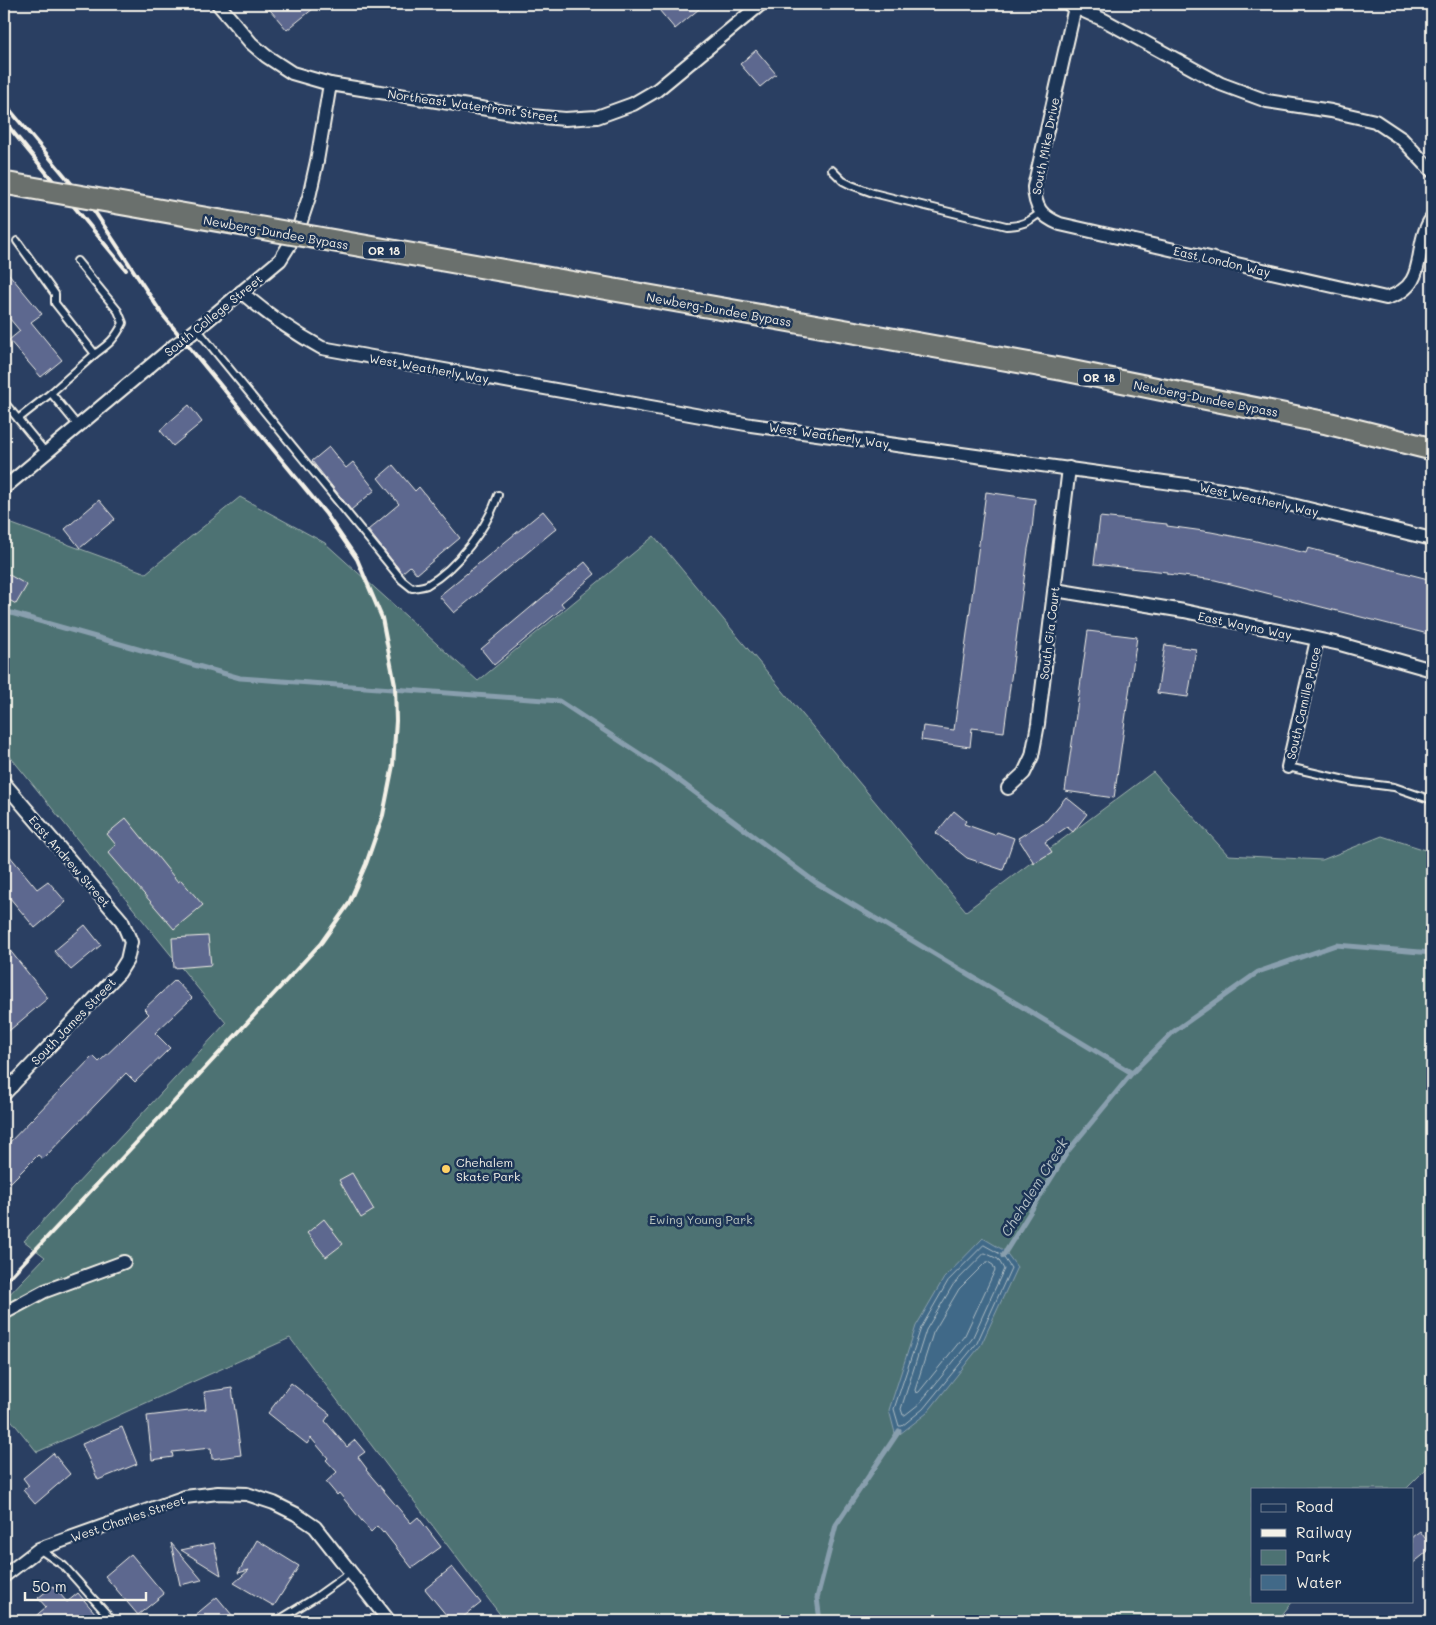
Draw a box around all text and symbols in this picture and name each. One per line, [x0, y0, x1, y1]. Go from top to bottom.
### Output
street label: Northeast Waterfront Street [387, 85, 559, 125]
street label: South Mike Drive [1028, 96, 1062, 196]
street label: Newberg-Dundee Bypass [202, 211, 350, 253]
road number: OR 18 [363, 242, 405, 258]
street label: East London Way [1172, 242, 1272, 280]
street label: South College Street [161, 270, 265, 360]
street label: Newberg-Dundee Bypass [645, 288, 793, 330]
street label: West Weatherly Way [368, 350, 490, 386]
road number: OR 18 [1078, 368, 1120, 386]
street label: Newberg-Dundee Bypass [1132, 376, 1280, 420]
street label: West Weatherly Way [768, 419, 890, 451]
street label: West Weatherly Way [1198, 479, 1320, 519]
street label: South Gia Court [1035, 585, 1063, 681]
street label: East Wayno Way [1197, 607, 1293, 643]
street label: South Camille Place [1282, 645, 1324, 761]
street label: East Andrew Street [26, 812, 114, 910]
street label: South James Street [27, 974, 119, 1068]
water label: Chehalem Creek [996, 1134, 1072, 1240]
place label: Chehalem Skate Park [456, 1154, 520, 1184]
marker: Chehalem Skate Park [440, 1163, 452, 1175]
park label: Ewing Young Park [649, 1211, 753, 1227]
legend [1251, 1488, 1414, 1602]
street label: West Charles Street [69, 1491, 187, 1545]
text: Road [1296, 1496, 1333, 1516]
text: Railway [1296, 1522, 1352, 1542]
text: Park [1296, 1546, 1330, 1566]
scale bar [25, 1570, 146, 1602]
text: Water [1296, 1572, 1342, 1592]
text: 50 m [32, 1576, 67, 1596]

